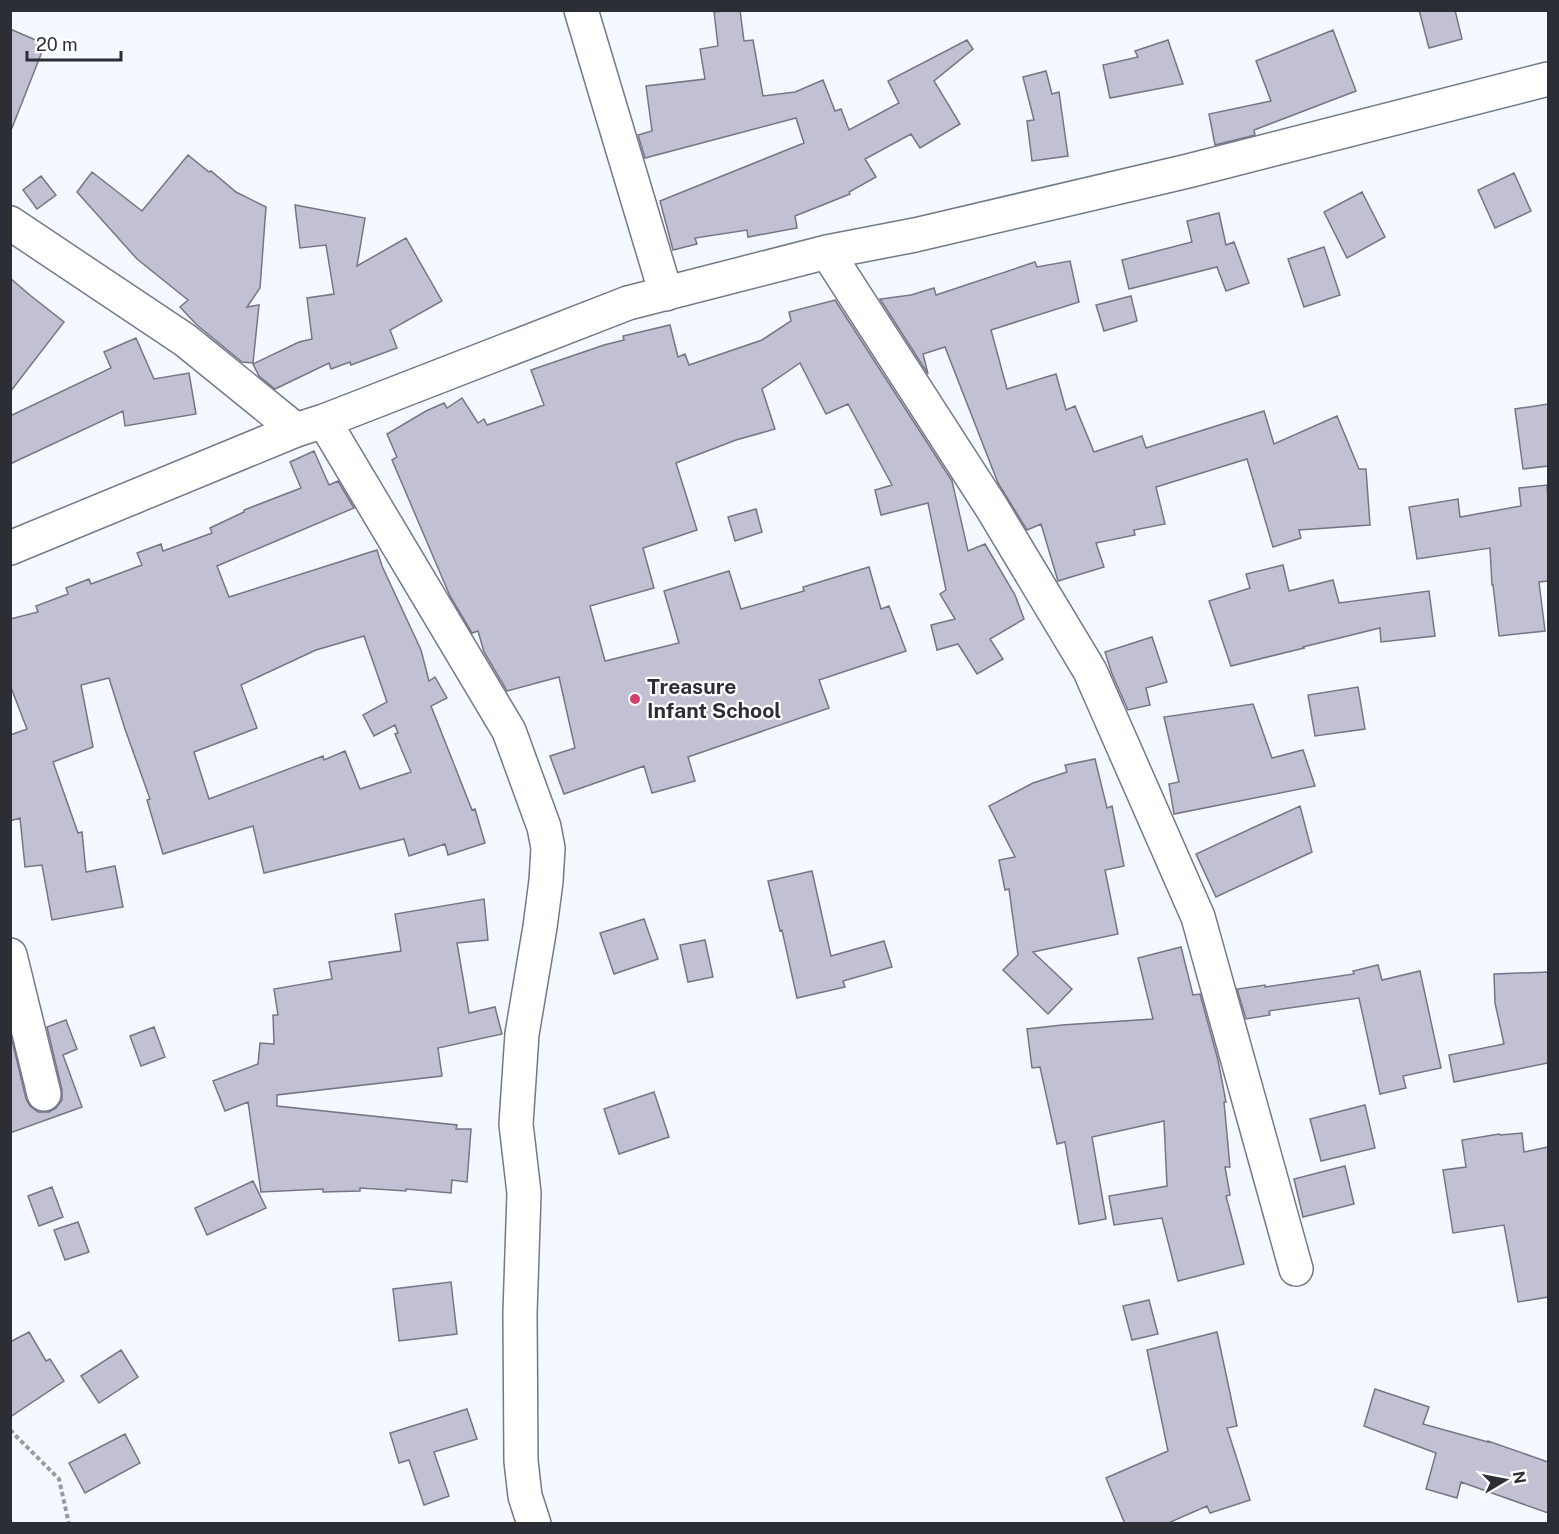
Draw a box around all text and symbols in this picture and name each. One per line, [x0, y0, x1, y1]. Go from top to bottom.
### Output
scale bar [27, 24, 122, 62]
text: 20 m [36, 34, 78, 55]
place label: Treasure Infant School [647, 674, 781, 723]
marker: Treasure Infant School [628, 692, 642, 706]
north arrow [1475, 1450, 1535, 1510]
text: N [1509, 1470, 1530, 1485]

